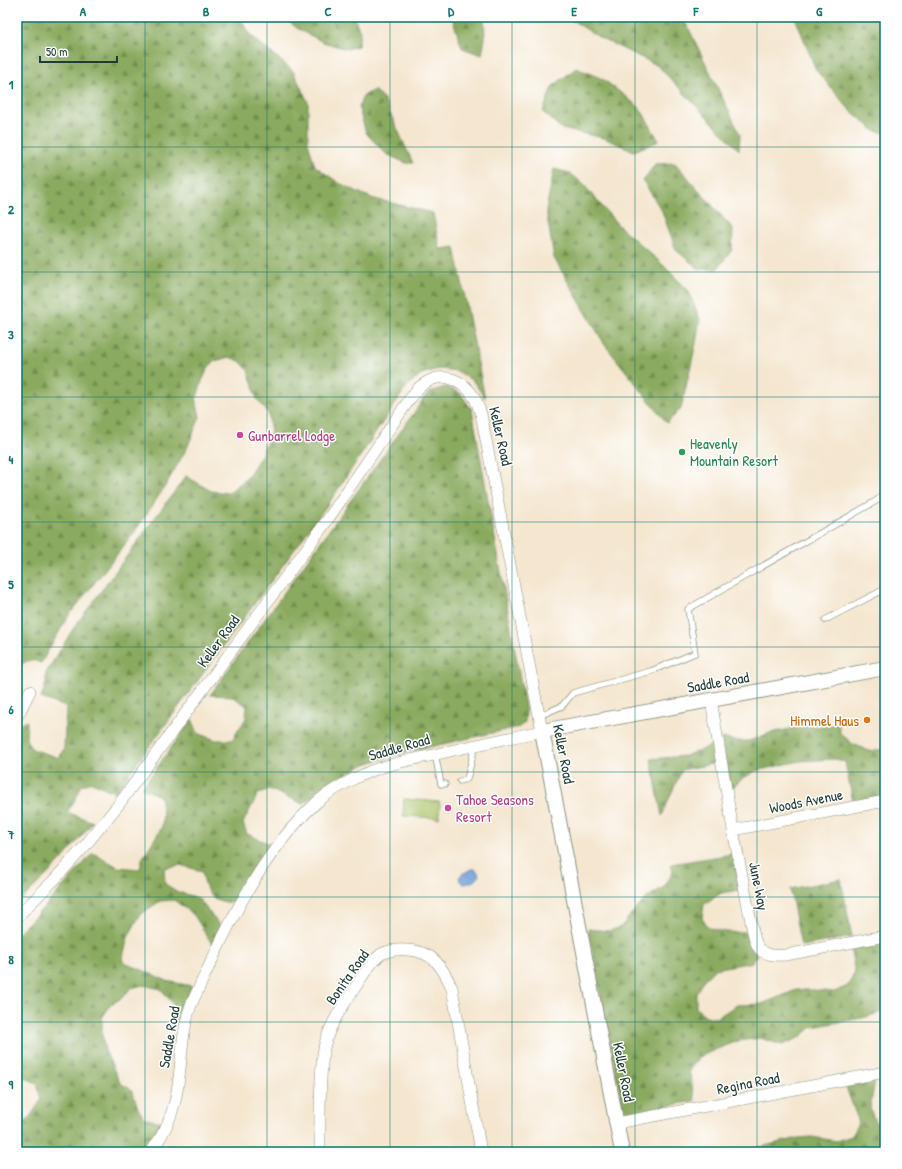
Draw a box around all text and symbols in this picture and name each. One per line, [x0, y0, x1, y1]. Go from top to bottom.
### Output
text: A [80, 2, 87, 20]
text: B [203, 2, 210, 20]
text: C [324, 2, 332, 20]
text: D [448, 2, 455, 20]
text: E [571, 2, 577, 20]
text: F [693, 2, 700, 20]
text: G [816, 2, 823, 20]
scale bar [40, 38, 117, 64]
text: 50 m [46, 43, 67, 60]
text: 1 [9, 75, 14, 93]
text: 2 [8, 200, 15, 218]
text: 3 [8, 325, 14, 343]
street label: Keller Road [484, 404, 518, 468]
place label: Gunbarrel Lodge [248, 425, 335, 446]
marker: Gunbarrel Lodge [235, 430, 245, 440]
place label: Heavenly Mountain Resort [690, 433, 779, 471]
marker: Heavenly Mountain Resort [677, 447, 687, 457]
text: 4 [9, 450, 14, 468]
text: 5 [8, 575, 14, 593]
street label: Keller Road [192, 610, 244, 671]
street label: Saddle Road [685, 666, 751, 698]
text: 6 [8, 700, 14, 718]
place label: Himmel Haus [790, 710, 859, 731]
marker: Himmel Haus [862, 715, 872, 725]
street label: Keller Road [548, 723, 580, 786]
street label: Saddle Road [366, 728, 432, 766]
street label: Woods Avenue [767, 784, 845, 818]
place label: Tahoe Seasons Resort [456, 789, 534, 827]
marker: Tahoe Seasons Resort [443, 803, 453, 813]
text: 7 [7, 825, 15, 843]
street label: June Way [744, 860, 774, 912]
street label: Bonita Road [320, 945, 374, 1009]
text: 8 [8, 950, 14, 968]
street label: Saddle Road [153, 1004, 185, 1070]
street label: Keller Road [608, 1041, 640, 1104]
street label: Regina Road [715, 1067, 781, 1099]
text: 9 [9, 1075, 14, 1093]

